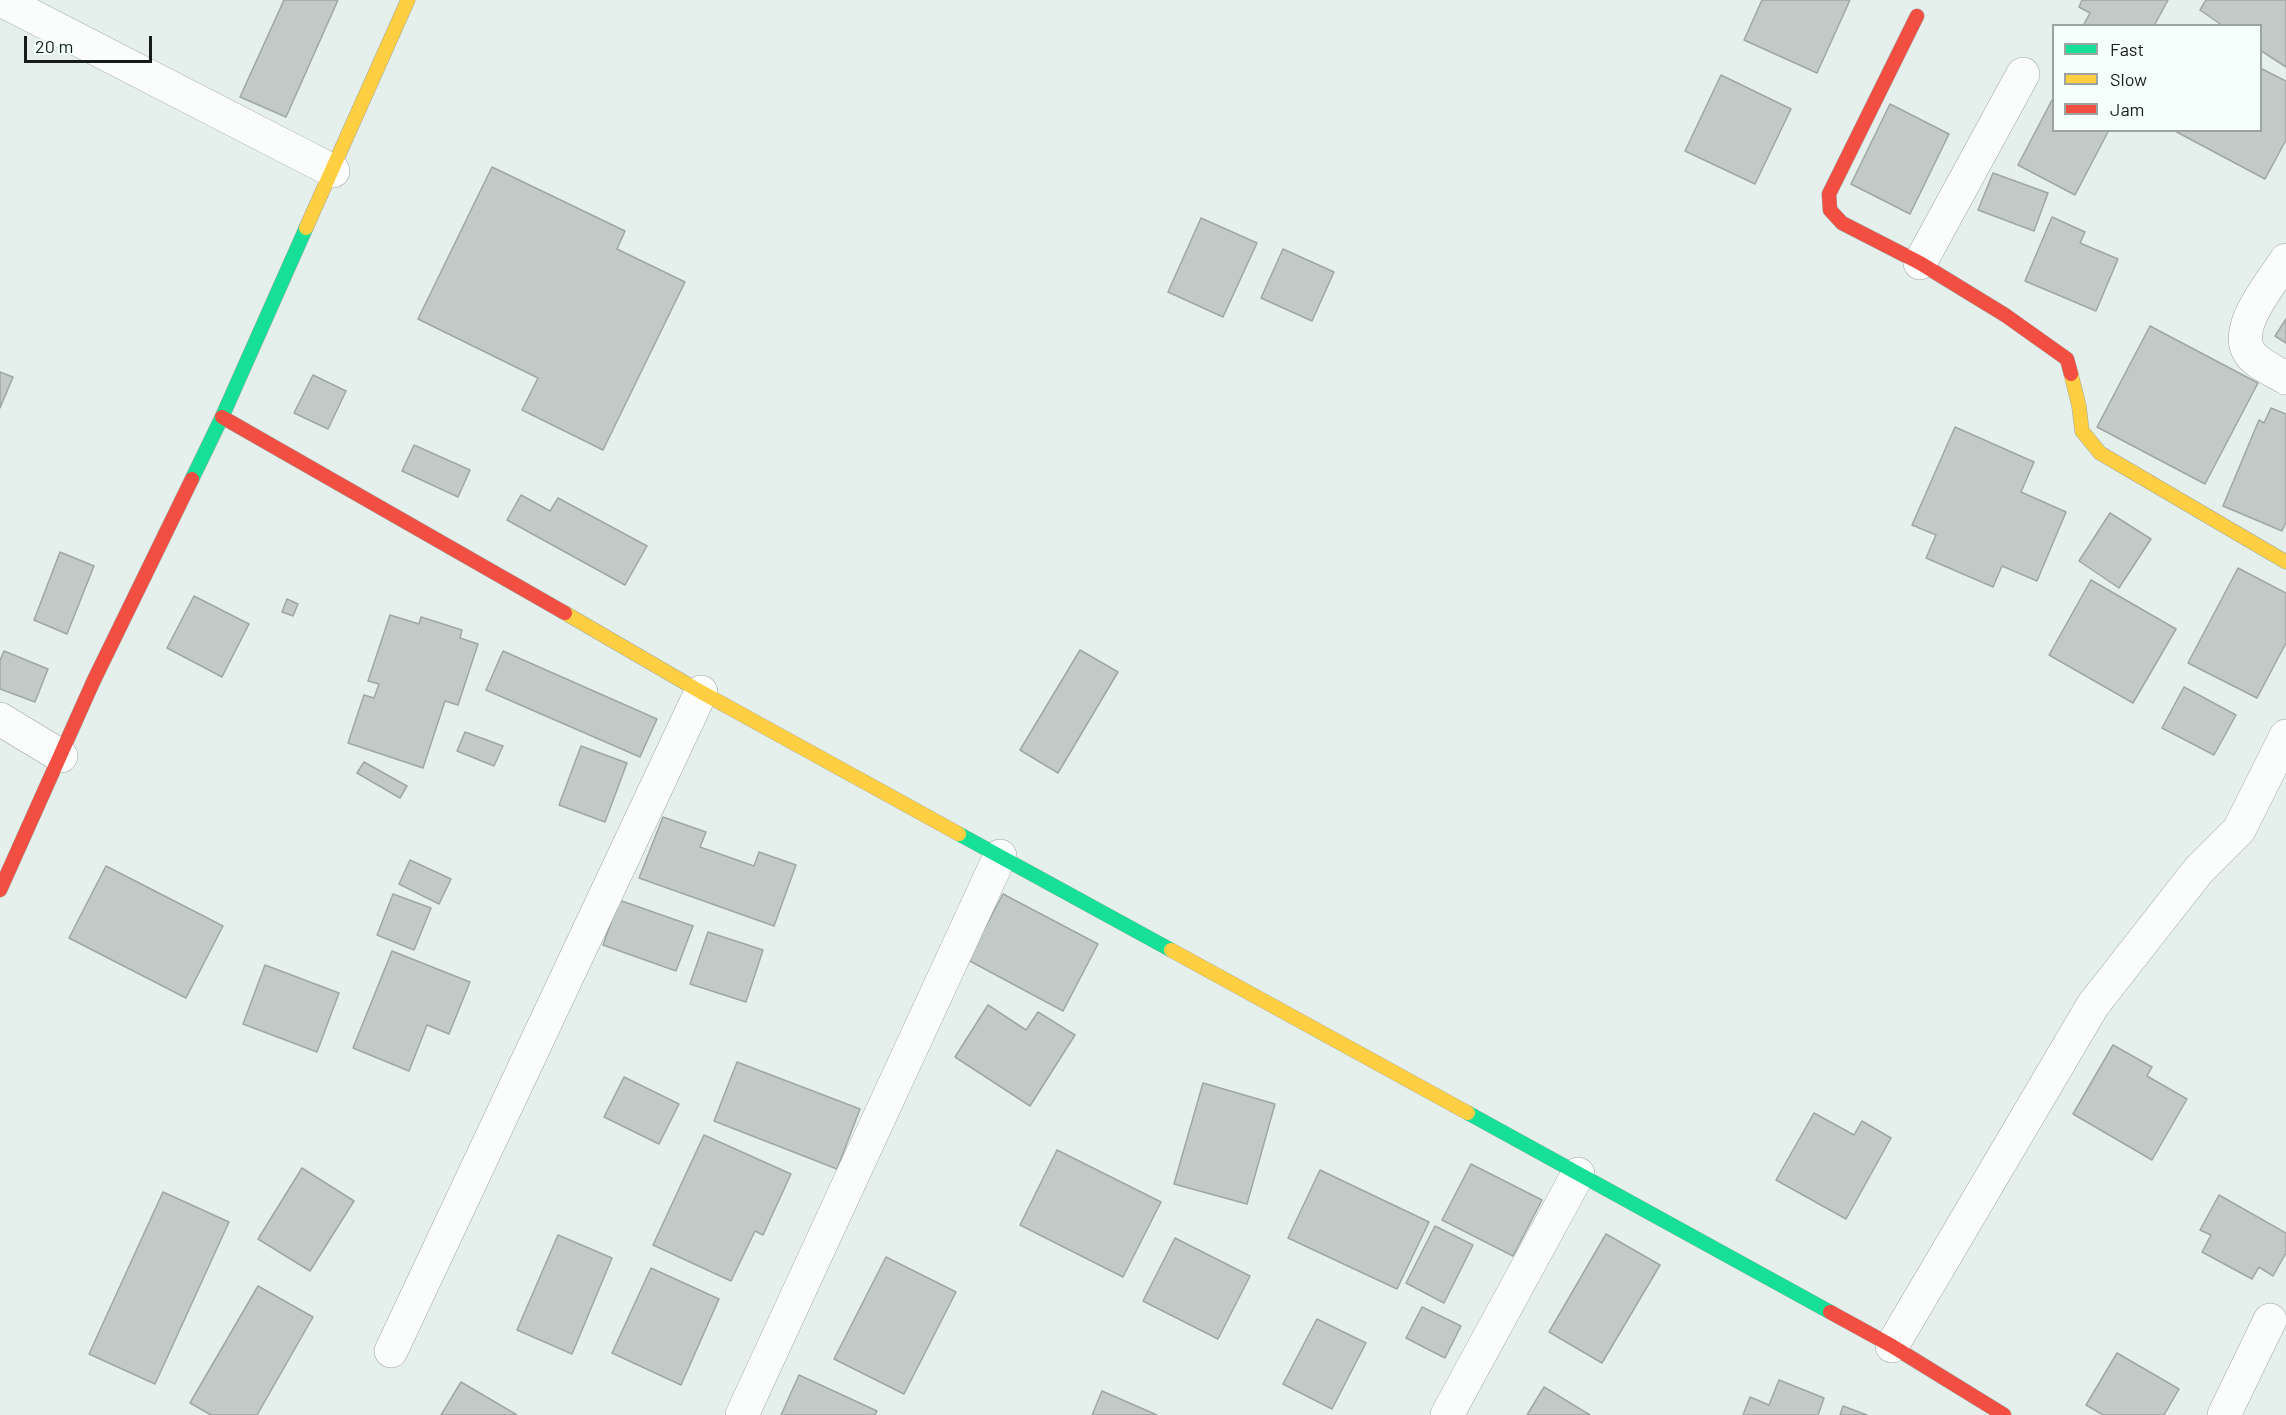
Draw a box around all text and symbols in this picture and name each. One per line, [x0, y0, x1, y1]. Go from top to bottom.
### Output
scale bar [27, 24, 154, 62]
legend [2052, 24, 2262, 132]
text: 20 m [35, 35, 73, 57]
text: Fast [2110, 38, 2144, 60]
text: Slow [2110, 68, 2147, 90]
text: Jam [2110, 98, 2144, 120]

